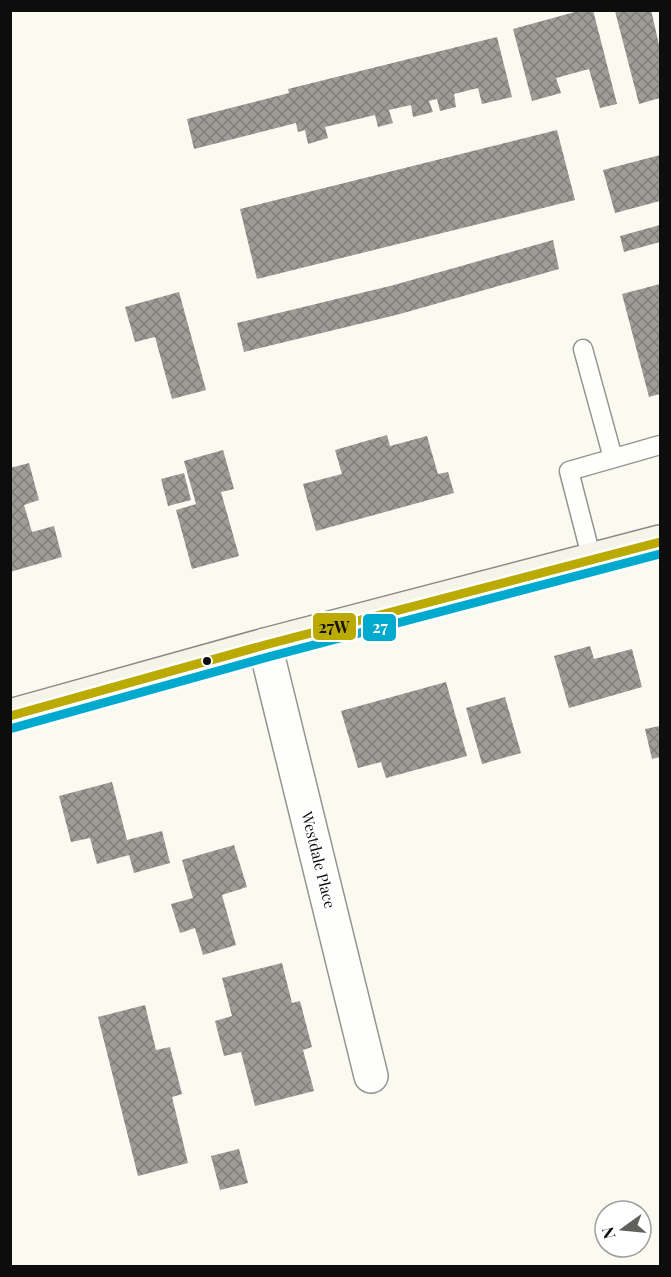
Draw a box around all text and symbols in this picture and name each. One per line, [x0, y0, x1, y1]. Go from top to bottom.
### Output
line badge: 27W [312, 612, 357, 641]
line badge: 27 [362, 613, 397, 642]
text: 27W [318, 616, 350, 637]
text: 27 [372, 616, 389, 637]
unlabelled marker [201, 655, 213, 667]
street label: Westdale Place [297, 808, 341, 910]
north arrow [593, 1199, 653, 1259]
text: N [596, 1224, 620, 1241]

